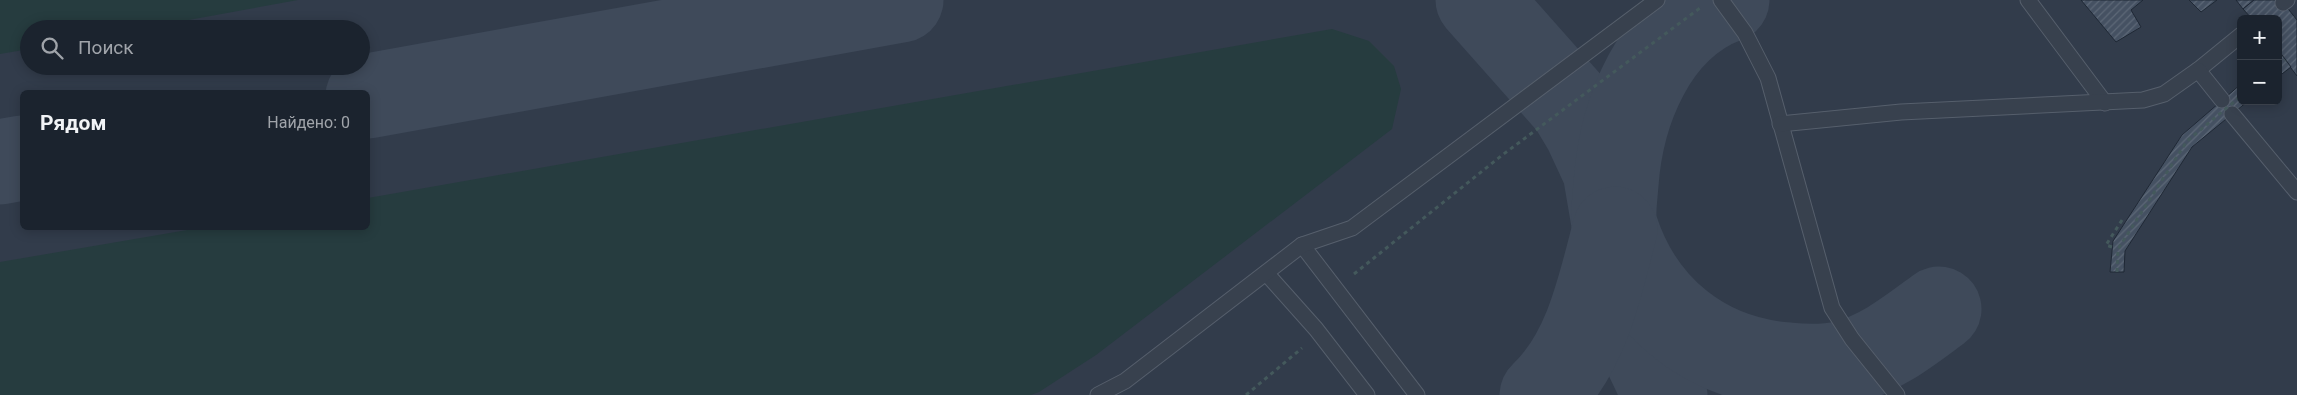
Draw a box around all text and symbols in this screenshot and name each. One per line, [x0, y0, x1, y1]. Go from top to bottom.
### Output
map controls [2237, 15, 2282, 105]
button: + [2237, 15, 2282, 60]
search box [20, 20, 370, 75]
icon: search [38, 34, 66, 62]
text: Поиск [78, 36, 134, 59]
button: − [2237, 60, 2282, 105]
text: Рядом [40, 111, 106, 135]
text: Найдено: 0 [267, 113, 350, 132]

